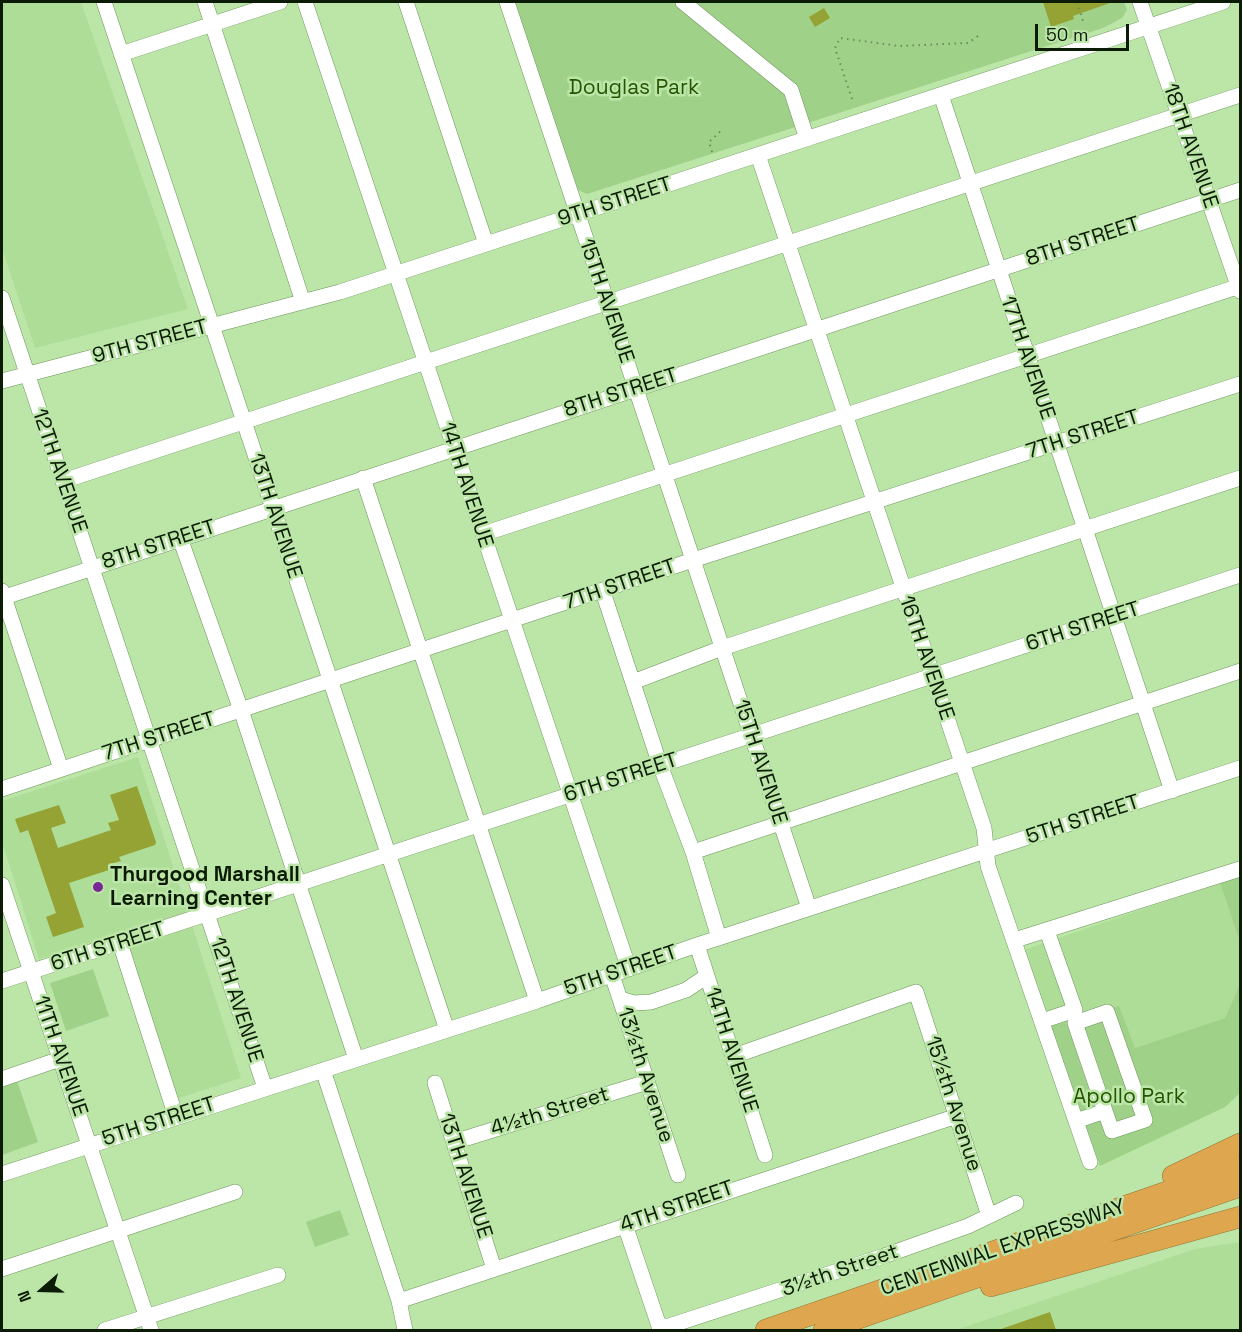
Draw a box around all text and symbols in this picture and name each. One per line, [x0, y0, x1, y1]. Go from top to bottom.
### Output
scale bar [1038, 12, 1132, 50]
text: 50 m [1046, 23, 1088, 46]
park label: Douglas Park [569, 75, 699, 101]
street label: 18TH AVENUE [1157, 80, 1223, 212]
street label: 9TH STREET [555, 172, 675, 232]
street label: 8TH STREET [1023, 212, 1143, 272]
street label: 15TH AVENUE [573, 236, 639, 366]
street label: 17TH AVENUE [994, 293, 1060, 423]
street label: 9TH STREET [90, 315, 210, 369]
street label: 8TH STREET [561, 363, 681, 423]
street label: 7TH STREET [1023, 405, 1143, 465]
street label: 12TH AVENUE [26, 406, 92, 536]
street label: 14TH AVENUE [434, 419, 498, 551]
street label: 13TH AVENUE [243, 450, 307, 582]
street label: 8TH STREET [99, 515, 219, 575]
street label: 7TH STREET [560, 554, 680, 616]
street label: 16TH AVENUE [893, 593, 959, 723]
street label: 6TH STREET [1023, 597, 1143, 657]
street label: 15TH AVENUE [728, 696, 792, 828]
street label: 7TH STREET [99, 707, 219, 767]
street label: 6TH STREET [561, 748, 681, 808]
street label: 5TH STREET [1023, 790, 1143, 850]
place label: Thurgood Marshall Learning Center [110, 862, 300, 912]
marker: Thurgood Marshall Learning Center [91, 880, 105, 894]
street label: 6TH STREET [48, 917, 168, 977]
street label: 12TH AVENUE [204, 934, 268, 1066]
street label: 5TH STREET [561, 940, 681, 1002]
street label: 14TH AVENUE [699, 984, 763, 1116]
street label: 11TH AVENUE [28, 992, 92, 1120]
street label: 13½th Avenue [611, 1004, 679, 1146]
street label: 15½th Avenue [919, 1033, 987, 1175]
street label: 4½th Street [488, 1082, 612, 1142]
park label: Apollo Park [1073, 1084, 1185, 1110]
street label: 5TH STREET [99, 1092, 219, 1152]
street label: 13TH AVENUE [433, 1110, 497, 1242]
street label: 4TH STREET [617, 1176, 737, 1238]
street label: CENTENNIAL EXPRESSWAY [877, 1194, 1129, 1302]
street label: 3½th Street [778, 1239, 902, 1303]
north arrow [12, 1260, 72, 1320]
text: N [13, 1288, 36, 1305]

